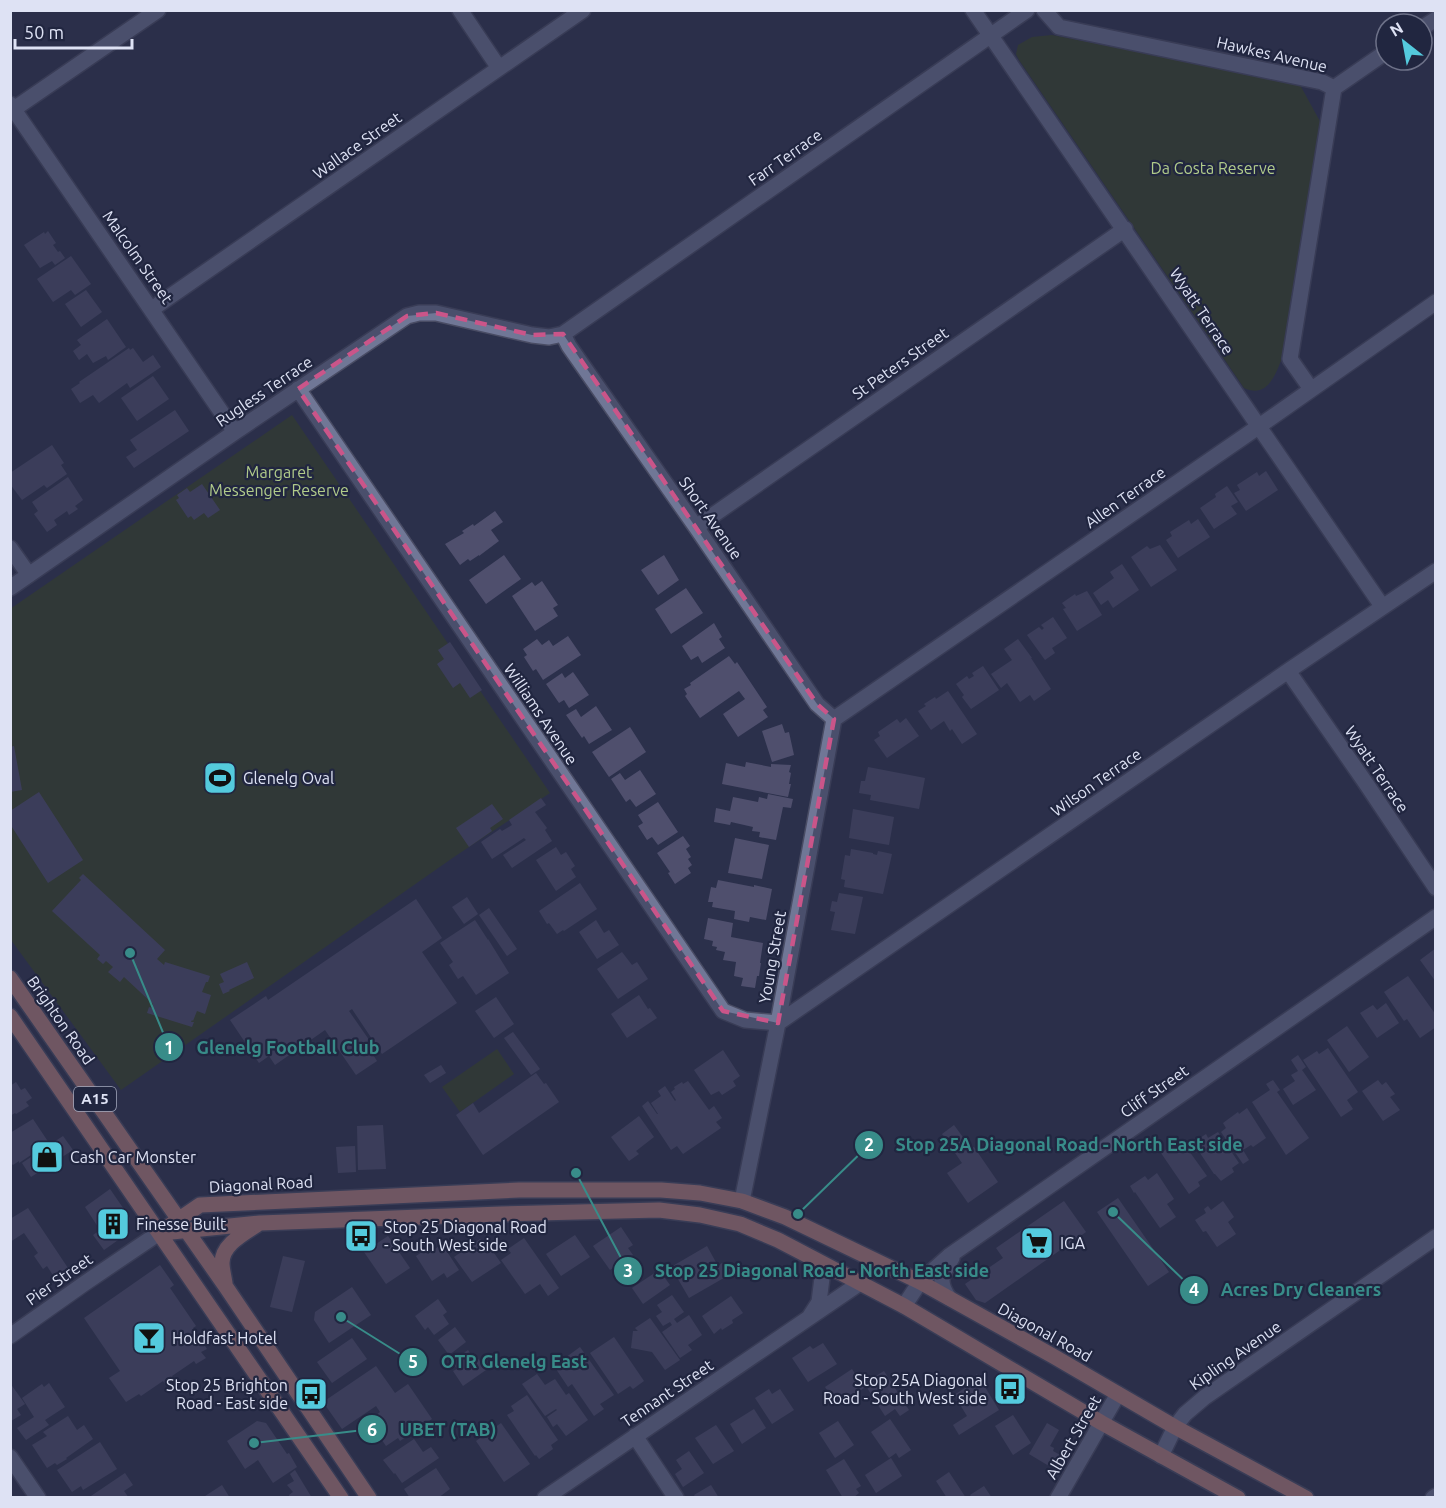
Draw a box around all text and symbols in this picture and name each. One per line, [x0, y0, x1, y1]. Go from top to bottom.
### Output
scale bar [15, 12, 132, 50]
north arrow [1374, 12, 1434, 72]
text: N [1387, 18, 1406, 40]
text: 50 m [24, 22, 64, 42]
street label: Hawkes Avenue [1215, 33, 1329, 75]
street label: Wallace Street [309, 107, 405, 182]
street label: Farr Terrace [745, 125, 825, 189]
park label: Da Costa Reserve [1151, 159, 1276, 177]
street label: Malcolm Street [99, 207, 177, 308]
street label: Wyatt Terrace [1166, 264, 1238, 358]
street label: St Peters Street [849, 323, 952, 403]
street label: Rugless Terrace [212, 352, 316, 430]
park label: Margaret Messenger Reserve [209, 463, 349, 499]
street label: Allen Terrace [1081, 463, 1169, 531]
street label: Short Avenue [676, 473, 746, 563]
street label: Williams Avenue [501, 660, 581, 768]
street label: Wyatt Terrace [1341, 722, 1413, 816]
street label: Wilson Terrace [1047, 744, 1145, 820]
sports icon: Glenelg Oval [202, 760, 238, 796]
place label: Glenelg Oval [243, 769, 334, 787]
street label: Young Street [755, 909, 789, 1005]
street label: Brighton Road [24, 972, 98, 1068]
callout: Glenelg Football Club [154, 1029, 391, 1065]
text: 1 [164, 1037, 174, 1057]
text: Glenelg Football Club [197, 1037, 379, 1057]
street label: Cliff Street [1117, 1061, 1192, 1121]
road number: A15 [74, 1087, 116, 1111]
callout: Stop 25A Diagonal Road - North East side [854, 1127, 1255, 1163]
text: 2 [864, 1134, 874, 1154]
text: Stop 25A Diagonal Road - North East side [895, 1134, 1243, 1154]
shop icon: Cash Car Monster [29, 1139, 65, 1175]
place label: Cash Car Monster [70, 1148, 196, 1166]
street label: Diagonal Road [209, 1172, 313, 1196]
building icon: Finesse Built [95, 1206, 131, 1242]
place label: Finesse Built [136, 1215, 227, 1233]
bus stop icon: Stop 25 Diagonal Road - South West side [343, 1218, 379, 1254]
place label: Stop 25 Diagonal Road - South West side [384, 1218, 547, 1254]
supermarket icon: IGA [1019, 1225, 1055, 1261]
place label: IGA [1060, 1234, 1086, 1252]
street label: Pier Street [22, 1249, 96, 1308]
callout: Stop 25 Diagonal Road - North East side [613, 1253, 1002, 1289]
text: 3 [623, 1260, 633, 1280]
text: Stop 25 Diagonal Road - North East side [655, 1260, 989, 1280]
callout: Acres Dry Cleaners [1179, 1272, 1394, 1308]
text: 4 [1189, 1279, 1199, 1299]
text: Acres Dry Cleaners [1221, 1279, 1381, 1299]
street label: Diagonal Road [995, 1299, 1095, 1365]
street label: Kipling Avenue [1186, 1317, 1284, 1393]
bar icon: Holdfast Hotel [131, 1320, 167, 1356]
place label: Holdfast Hotel [172, 1329, 277, 1347]
callout: OTR Glenelg East [398, 1344, 599, 1380]
text: 5 [408, 1351, 418, 1371]
text: OTR Glenelg East [441, 1351, 588, 1371]
street label: Tennant Street [618, 1355, 717, 1430]
place label: Stop 25A Diagonal Road - South West side [823, 1371, 987, 1407]
bus stop icon: Stop 25A Diagonal Road - South West side [992, 1371, 1028, 1407]
place label: Stop 25 Brighton Road - East side [166, 1376, 288, 1412]
bus stop icon: Stop 25 Brighton Road - East side [293, 1376, 329, 1412]
street label: Albert Street [1042, 1391, 1105, 1482]
callout: UBET (TAB) [357, 1411, 508, 1447]
text: 6 [367, 1419, 377, 1439]
text: UBET (TAB) [400, 1419, 496, 1440]

